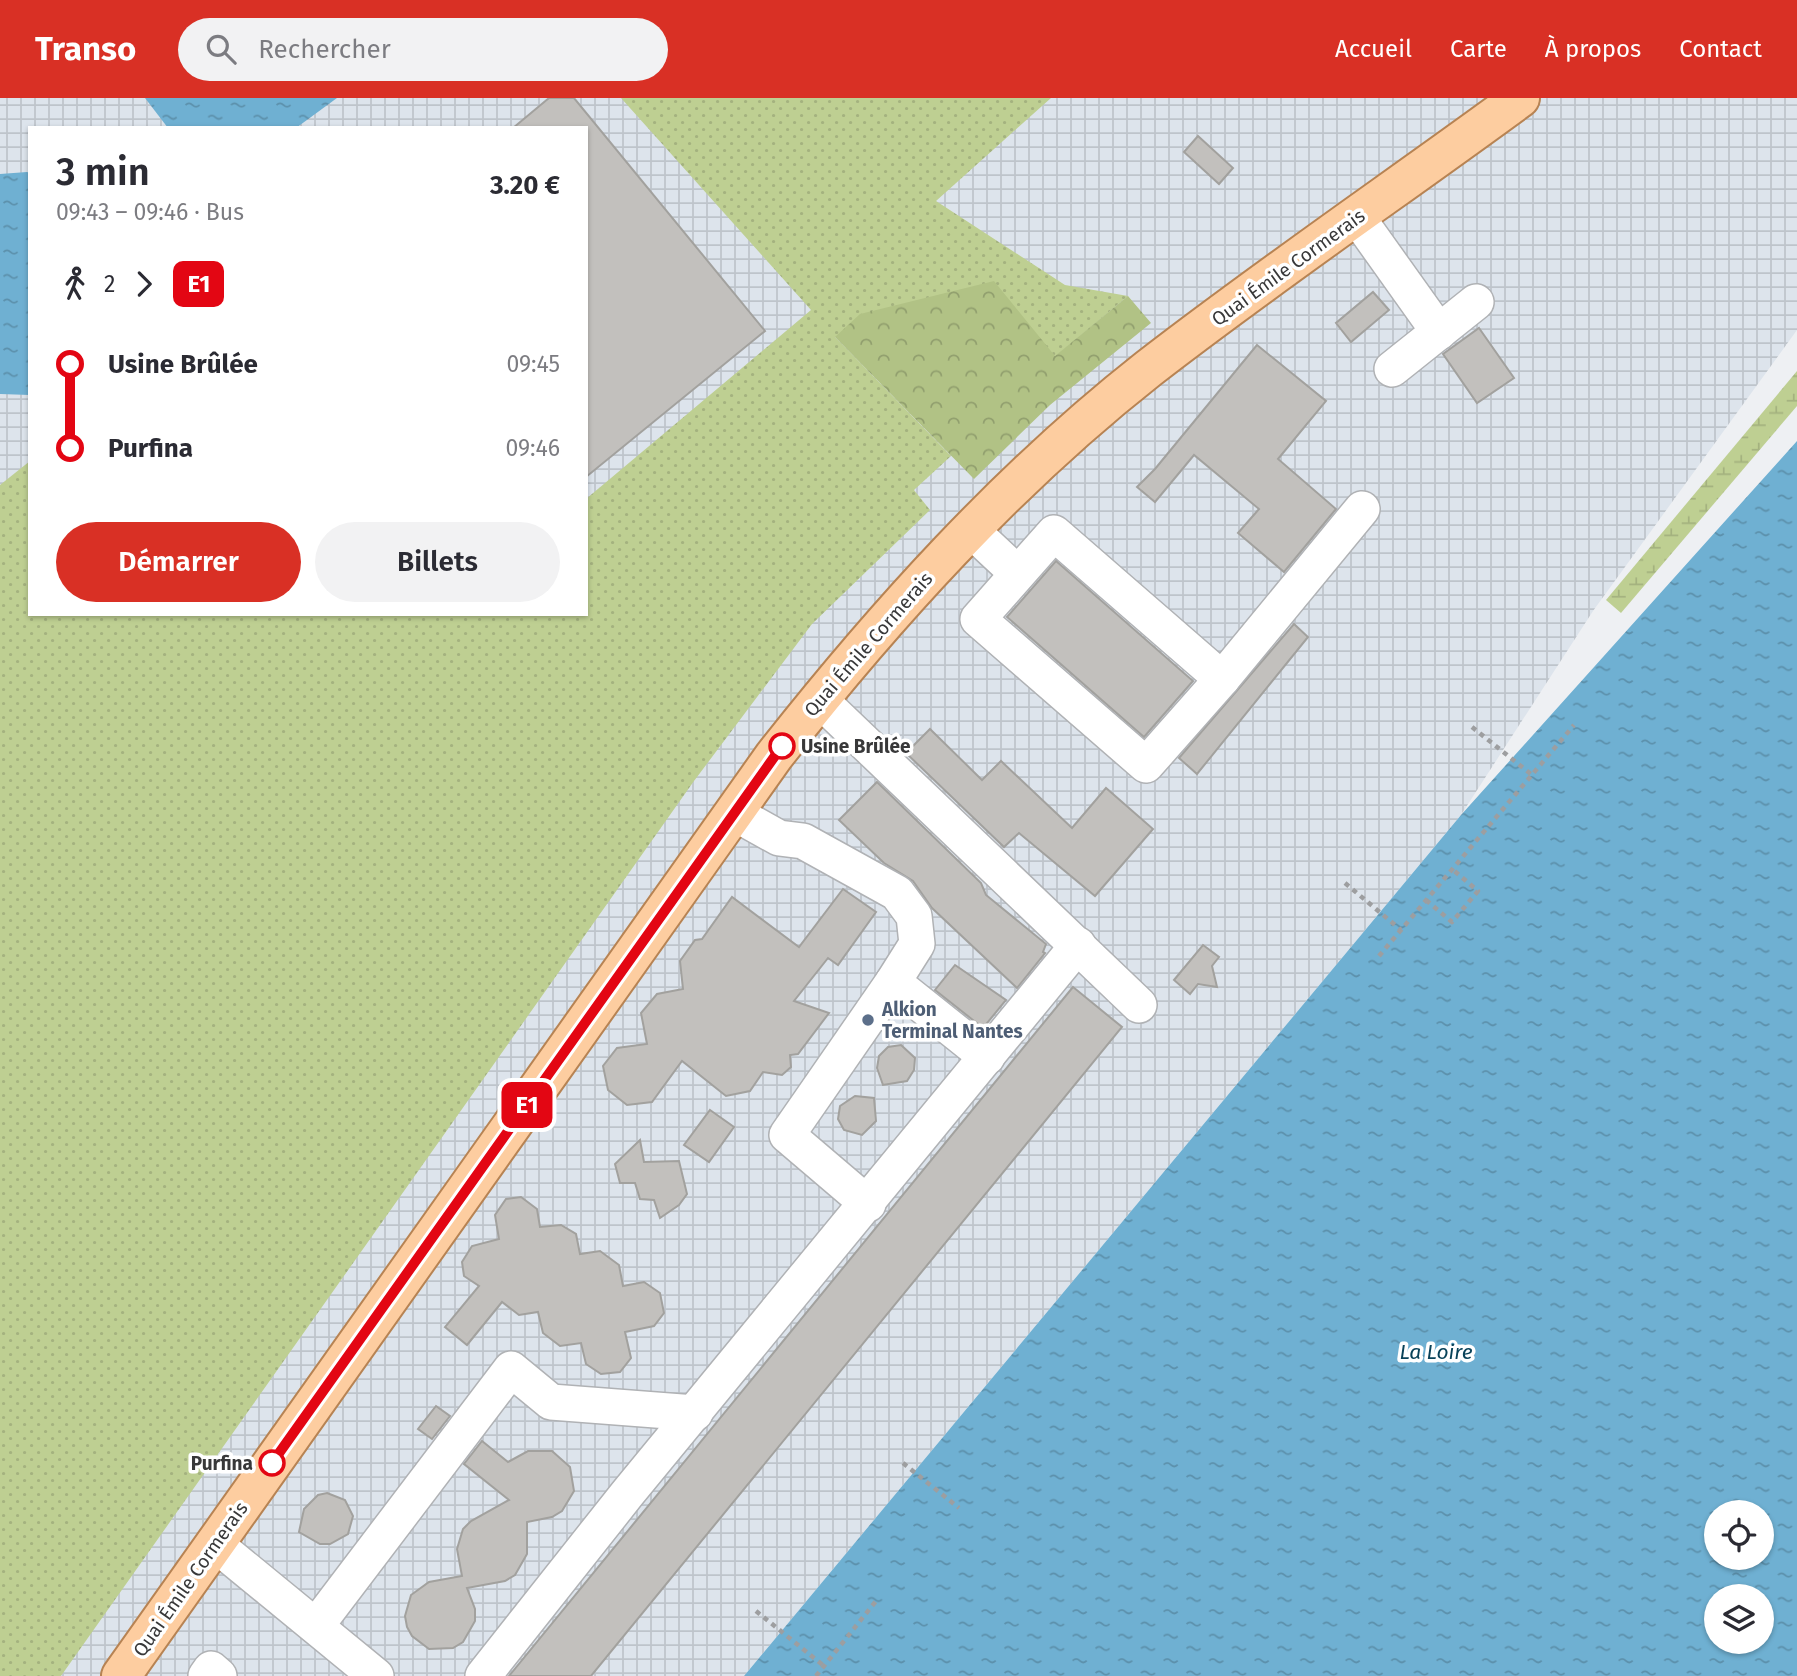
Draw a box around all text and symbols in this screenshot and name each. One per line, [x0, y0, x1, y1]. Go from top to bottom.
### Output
search box [178, 18, 668, 81]
text: Transo [35, 29, 136, 69]
icon: search [202, 30, 240, 68]
text: Rechercher [258, 34, 391, 65]
text: Accueil [1335, 35, 1412, 63]
text: Carte [1450, 35, 1507, 63]
text: À propos [1545, 35, 1641, 63]
text: Contact [1679, 35, 1762, 63]
text: 3 min [56, 149, 150, 195]
text: 3.20 € [490, 170, 560, 201]
text: 09:43 – 09:46 · Bus [56, 198, 244, 226]
street label: Quai Émile Cormerais [1207, 204, 1370, 331]
icon: walk [56, 265, 94, 303]
icon: forward [125, 265, 163, 303]
text: 2 [104, 270, 115, 298]
text: E1 [187, 270, 210, 298]
text: Usine Brûlée [108, 349, 258, 380]
text: 09:45 [506, 350, 560, 378]
text: Purfina [108, 433, 193, 464]
text: 09:46 [505, 434, 560, 462]
button: Démarrer [56, 522, 301, 602]
button: Billets [315, 522, 560, 602]
street label: Quai Émile Cormerais [799, 567, 937, 721]
marker: Usine Brûlée [769, 733, 795, 759]
place label: Usine Brûlée [801, 735, 911, 758]
place label: Alkion Terminal Nantes [881, 998, 1023, 1043]
marker: Alkion Terminal Nantes [860, 1012, 876, 1028]
line badge: E1 [496, 1082, 558, 1128]
text: E1 [515, 1091, 539, 1119]
water label: La Loire [1399, 1339, 1473, 1365]
marker: Purfina [259, 1450, 285, 1476]
place label: Purfina [191, 1452, 253, 1475]
street label: Quai Émile Cormerais [128, 1497, 253, 1661]
map controls [1704, 1500, 1774, 1654]
button: locate [1704, 1500, 1774, 1570]
button: layers [1704, 1584, 1774, 1654]

